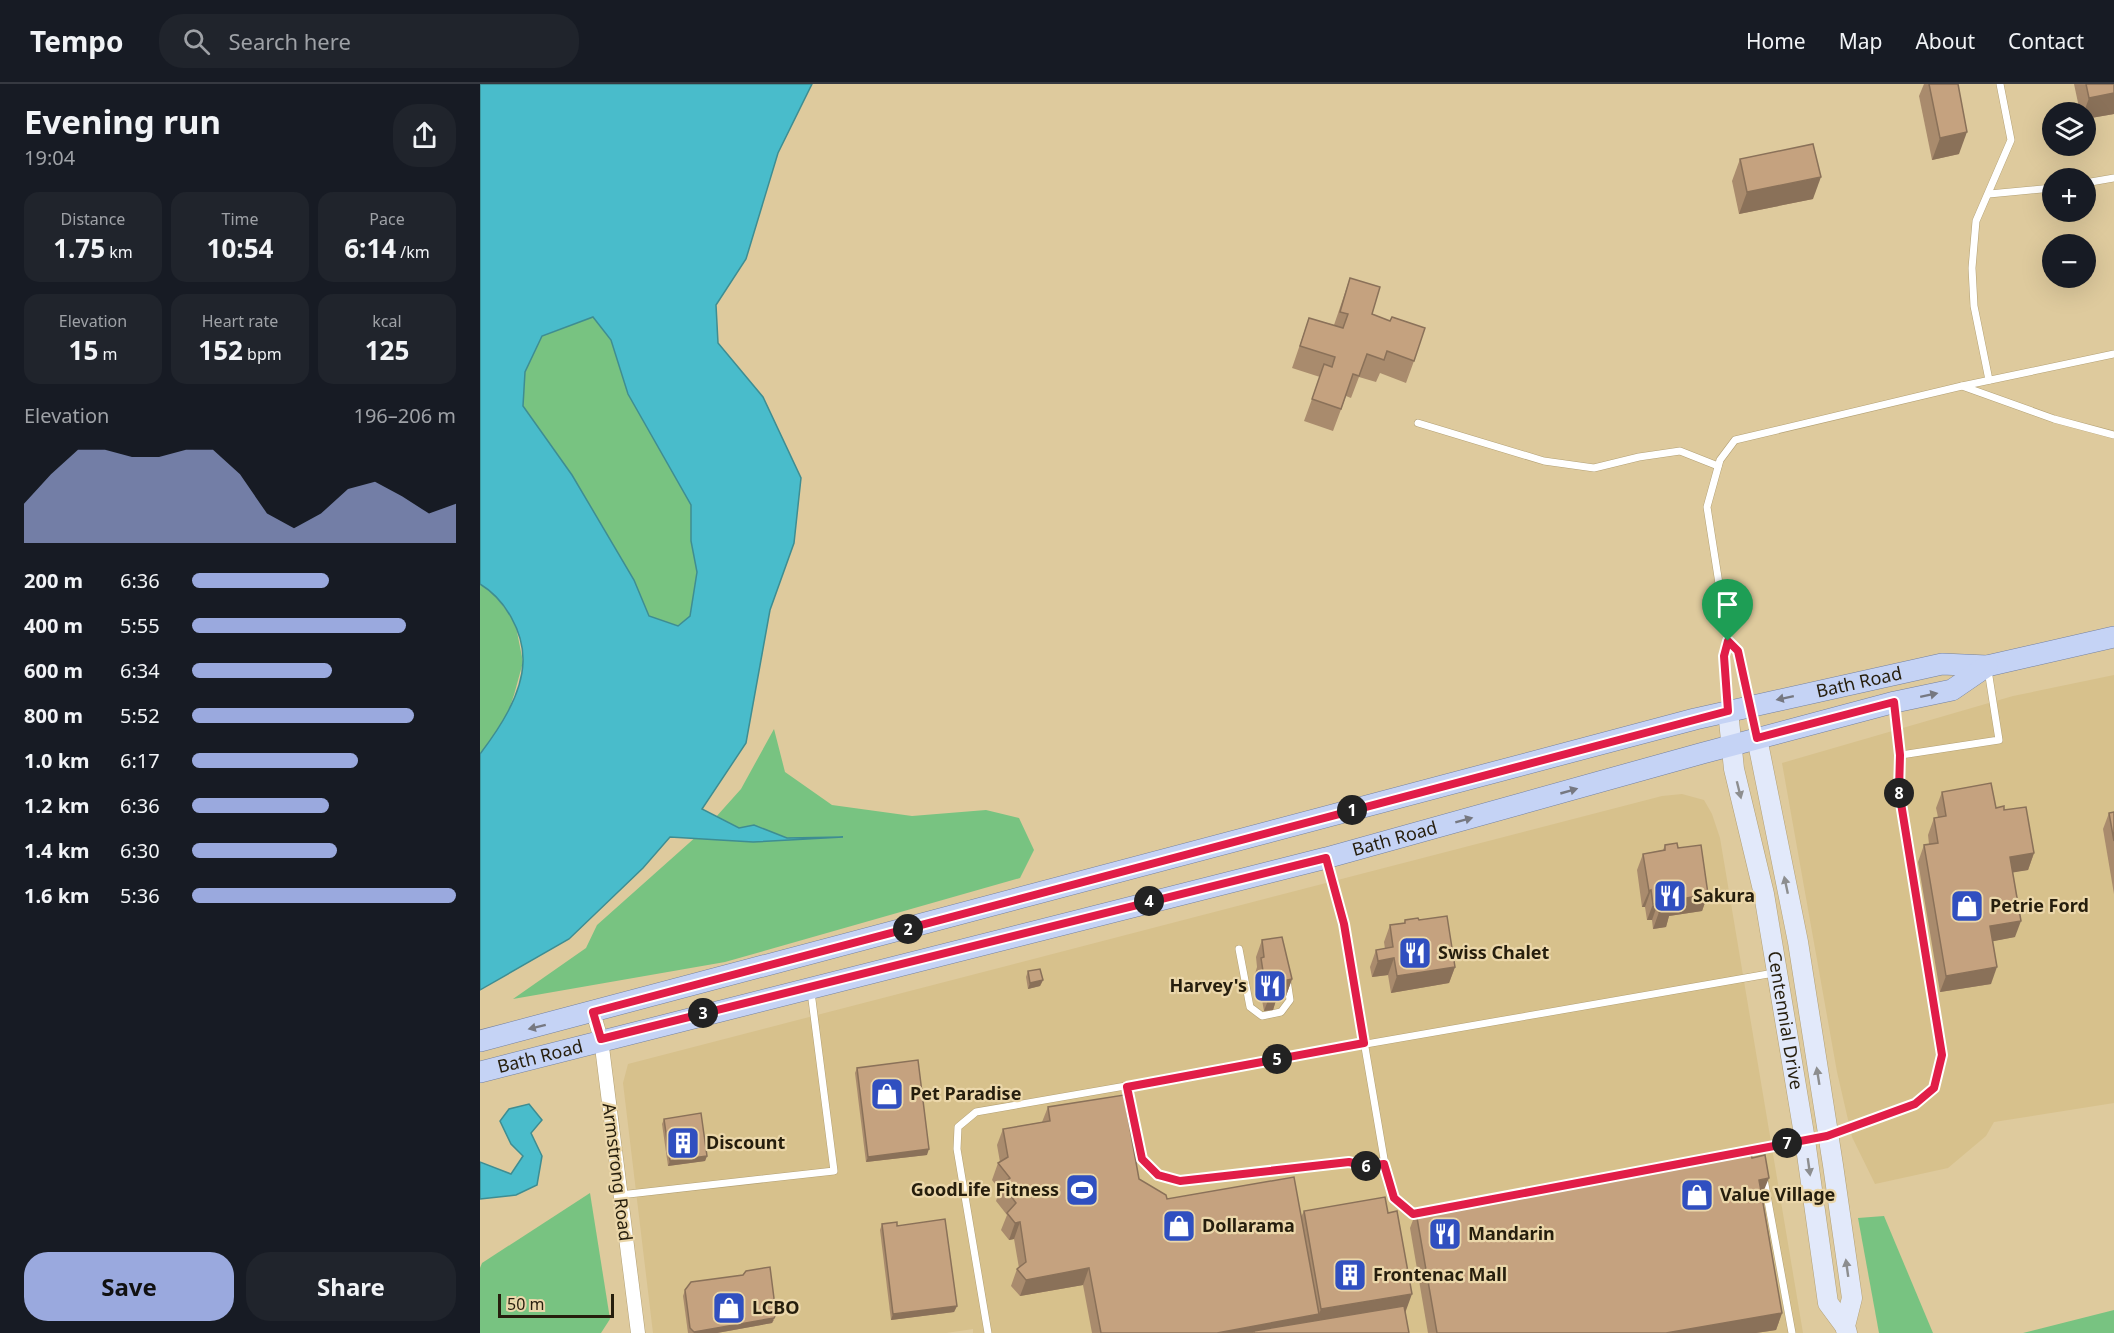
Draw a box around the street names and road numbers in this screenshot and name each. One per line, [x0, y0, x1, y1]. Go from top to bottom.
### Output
street label: Bath Road [1814, 660, 1904, 703]
street label: Bath Road [1349, 815, 1440, 861]
street label: Centennial Drive [1763, 949, 1809, 1091]
street label: Bath Road [495, 1033, 585, 1078]
street label: Armstrong Road [598, 1101, 638, 1242]

